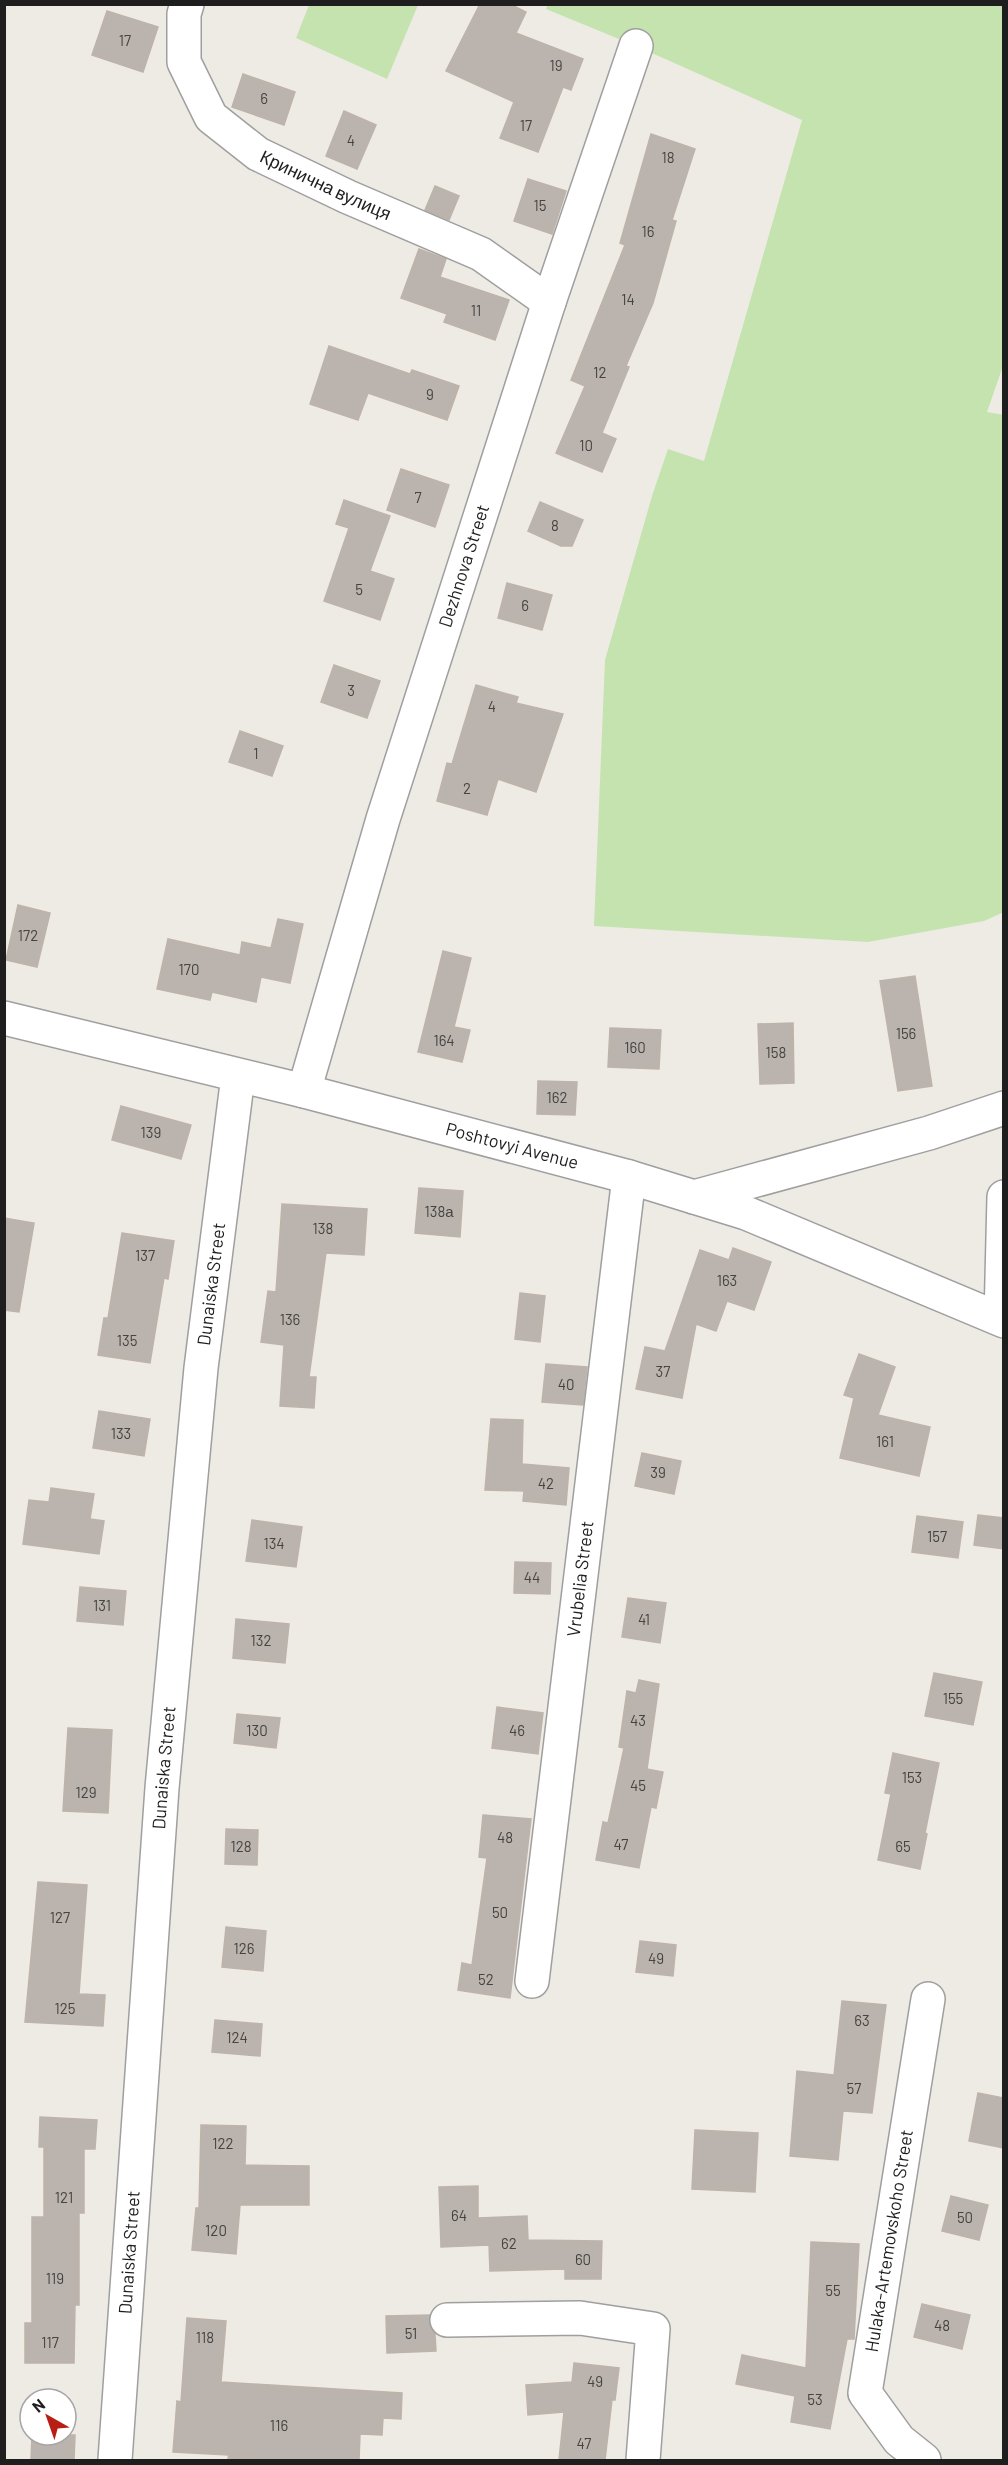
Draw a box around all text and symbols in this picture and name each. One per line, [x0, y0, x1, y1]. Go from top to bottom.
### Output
house number: 17 [119, 31, 131, 49]
house number: 19 [549, 56, 563, 74]
house number: 6 [260, 89, 268, 107]
house number: 17 [520, 116, 532, 134]
house number: 4 [347, 131, 355, 149]
street label: Кринична вулиця [257, 145, 395, 224]
house number: 18 [661, 148, 675, 166]
house number: 15 [534, 196, 546, 214]
house number: 16 [642, 222, 654, 240]
house number: 14 [621, 290, 635, 308]
house number: 11 [471, 301, 481, 319]
house number: 12 [593, 363, 607, 381]
house number: 9 [426, 385, 434, 403]
house number: 10 [579, 436, 593, 454]
house number: 7 [414, 488, 422, 506]
street label: Dezhnova Street [433, 501, 493, 630]
house number: 8 [551, 516, 559, 534]
house number: 5 [355, 580, 363, 598]
house number: 6 [521, 596, 529, 614]
house number: 3 [347, 681, 355, 699]
house number: 4 [488, 697, 496, 715]
house number: 1 [253, 744, 259, 762]
house number: 2 [463, 779, 471, 797]
house number: 172 [18, 926, 38, 944]
house number: 170 [179, 960, 199, 978]
house number: 156 [896, 1024, 916, 1042]
house number: 164 [433, 1031, 455, 1049]
house number: 160 [624, 1038, 646, 1056]
house number: 158 [766, 1043, 786, 1061]
house number: 162 [546, 1088, 568, 1106]
street label: Poshtovyi Avenue [443, 1117, 581, 1173]
house number: 139 [141, 1123, 161, 1141]
house number: 138а [424, 1202, 454, 1220]
house number: 138 [313, 1219, 333, 1237]
street label: Dunaiska Street [192, 1221, 229, 1347]
house number: 137 [135, 1246, 155, 1264]
house number: 163 [717, 1271, 737, 1289]
house number: 136 [280, 1310, 300, 1328]
house number: 135 [117, 1331, 137, 1349]
house number: 37 [656, 1362, 670, 1380]
house number: 40 [558, 1375, 574, 1393]
house number: 133 [111, 1424, 131, 1442]
house number: 161 [876, 1432, 894, 1450]
house number: 39 [650, 1463, 666, 1481]
house number: 42 [538, 1474, 554, 1492]
street label: Vrubelia Street [562, 1520, 597, 1638]
house number: 157 [927, 1527, 947, 1545]
house number: 134 [263, 1534, 285, 1552]
house number: 44 [524, 1568, 540, 1586]
house number: 131 [93, 1596, 111, 1614]
house number: 41 [638, 1610, 650, 1628]
house number: 132 [250, 1631, 272, 1649]
house number: 155 [943, 1689, 963, 1707]
street label: Dunaiska Street [147, 1705, 180, 1830]
house number: 43 [630, 1711, 646, 1729]
house number: 130 [246, 1721, 268, 1739]
house number: 46 [509, 1721, 525, 1739]
house number: 153 [902, 1768, 922, 1786]
house number: 45 [630, 1776, 646, 1794]
house number: 129 [75, 1783, 97, 1801]
house number: 48 [497, 1828, 513, 1846]
house number: 47 [614, 1835, 628, 1853]
house number: 128 [230, 1837, 252, 1855]
house number: 65 [895, 1837, 911, 1855]
house number: 50 [492, 1903, 508, 1921]
house number: 127 [50, 1908, 70, 1926]
house number: 126 [233, 1939, 255, 1957]
house number: 49 [648, 1949, 664, 1967]
house number: 52 [478, 1970, 494, 1988]
house number: 125 [54, 1999, 76, 2017]
house number: 63 [854, 2011, 870, 2029]
house number: 124 [226, 2028, 248, 2046]
house number: 57 [847, 2079, 861, 2097]
street label: Hulaka-Artemovskoho Street [860, 2128, 917, 2354]
house number: 122 [212, 2134, 234, 2152]
house number: 121 [55, 2188, 73, 2206]
street label: Dunaiska Street [113, 2190, 144, 2315]
house number: 64 [451, 2206, 467, 2224]
house number: 50 [957, 2208, 973, 2226]
house number: 120 [205, 2221, 227, 2239]
house number: 62 [501, 2234, 517, 2252]
house number: 60 [575, 2250, 591, 2268]
house number: 119 [46, 2269, 64, 2287]
house number: 55 [825, 2281, 841, 2299]
house number: 48 [934, 2316, 950, 2334]
house number: 51 [405, 2324, 417, 2342]
house number: 118 [196, 2328, 214, 2346]
house number: 117 [41, 2333, 59, 2351]
house number: 49 [587, 2372, 603, 2390]
north arrow [18, 2387, 78, 2447]
house number: 53 [807, 2390, 823, 2408]
text: N [28, 2394, 48, 2416]
house number: 116 [270, 2416, 288, 2434]
house number: 47 [577, 2434, 591, 2452]

